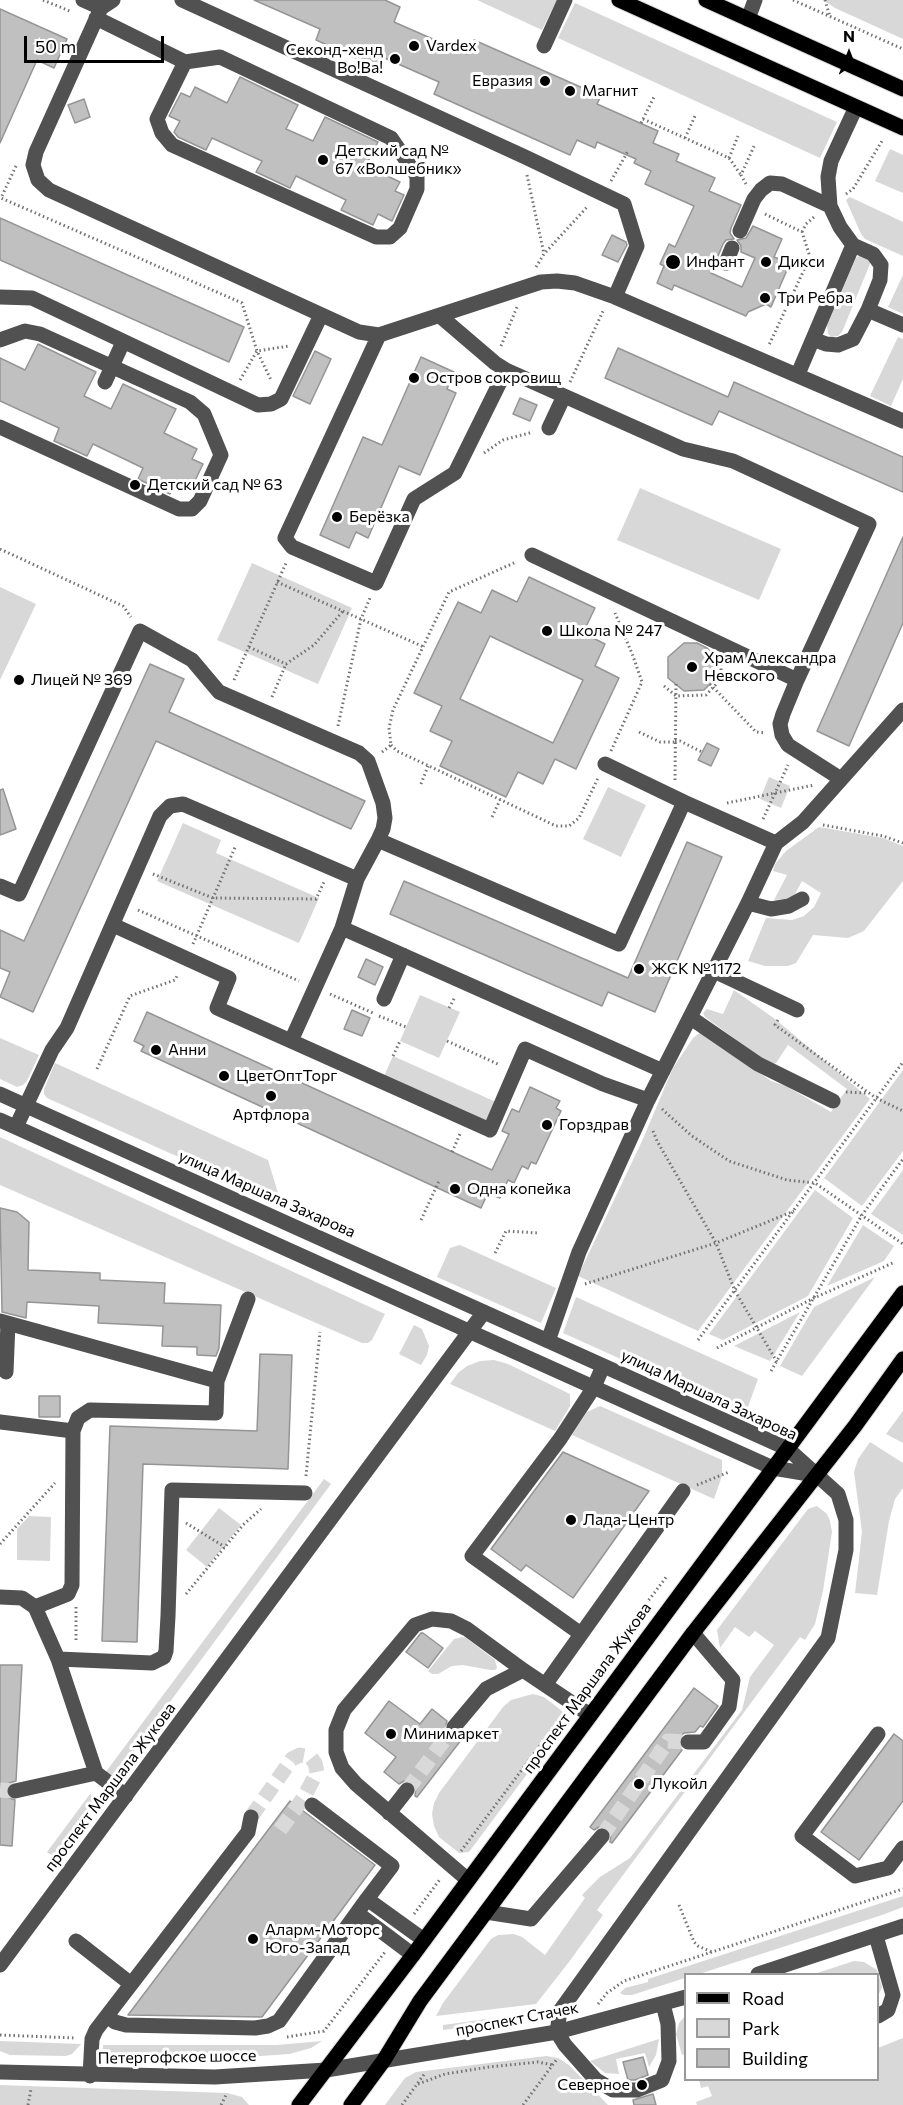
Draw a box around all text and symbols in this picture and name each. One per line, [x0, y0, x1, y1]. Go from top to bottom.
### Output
scale bar [27, 24, 166, 62]
north arrow [819, 24, 879, 84]
text: N [843, 26, 855, 45]
text: 50 m [35, 35, 76, 57]
place label: Vardex [426, 36, 477, 56]
marker: Vardex [407, 39, 421, 53]
place label: Секонд-хенд Во!Ва! [286, 40, 383, 78]
marker: Секонд-хенд Во!Ва! [388, 52, 402, 66]
place label: Евразия [472, 71, 533, 91]
marker: Евразия [538, 74, 552, 88]
place label: Магнит [582, 81, 638, 101]
marker: Магнит [563, 84, 577, 98]
place label: Детский сад № 67 «Волшебник» [335, 141, 462, 179]
marker: Детский сад № 67 «Волшебник» [316, 153, 330, 167]
place label: Инфант [686, 252, 745, 272]
place label: Дикси [778, 252, 825, 272]
marker: Инфант [664, 253, 682, 271]
marker: Дикси [759, 255, 773, 269]
place label: Три Ребра [777, 288, 853, 308]
marker: Три Ребра [758, 291, 772, 305]
place label: Остров сокровищ [426, 368, 561, 388]
marker: Остров сокровищ [407, 371, 421, 385]
place label: Детский сад № 63 [147, 475, 283, 495]
marker: Детский сад № 63 [128, 478, 142, 492]
place label: Берёзка [349, 507, 410, 527]
marker: Берёзка [330, 510, 344, 524]
place label: Школа № 247 [559, 621, 662, 641]
marker: Школа № 247 [540, 624, 554, 638]
place label: Храм Александра Невского [704, 648, 836, 686]
marker: Храм Александра Невского [685, 660, 699, 674]
place label: Лицей № 369 [31, 670, 132, 690]
marker: Лицей № 369 [12, 673, 26, 687]
place label: ЖСК №1172 [651, 959, 741, 979]
marker: ЖСК №1172 [632, 962, 646, 976]
place label: Анни [168, 1040, 206, 1060]
marker: Анни [149, 1043, 163, 1057]
place label: ЦветОптТорг [236, 1066, 337, 1086]
marker: ЦветОптТорг [217, 1069, 231, 1083]
marker: Артфлора [264, 1089, 278, 1103]
place label: Артфлора [233, 1105, 309, 1125]
place label: Горздрав [559, 1115, 629, 1135]
marker: Горздрав [540, 1118, 554, 1132]
street label: улица Маршала Захарова [175, 1146, 359, 1242]
place label: Одна копейка [467, 1179, 571, 1199]
marker: Одна копейка [448, 1182, 462, 1196]
street label: улица Маршала Захарова [618, 1346, 800, 1444]
place label: Лада-Центр [583, 1510, 674, 1530]
marker: Лада-Центр [564, 1513, 578, 1527]
street label: проспект Маршала Жукова [519, 1599, 655, 1777]
street label: проспект Маршала Жукова [40, 1699, 180, 1875]
place label: Минимаркет [403, 1724, 499, 1744]
marker: Минимаркет [384, 1727, 398, 1741]
place label: Лукойл [651, 1774, 707, 1794]
marker: Лукойл [632, 1777, 646, 1791]
place label: Аларм-Моторс Юго-Запад [265, 1920, 380, 1958]
marker: Аларм-Моторс Юго-Запад [246, 1932, 260, 1946]
legend [684, 1973, 879, 2081]
text: Road [742, 1987, 784, 2009]
street label: проспект Стачек [454, 1998, 580, 2040]
text: Park [742, 2017, 780, 2039]
street label: Петергофское шоссе [97, 2046, 257, 2068]
text: Building [742, 2047, 808, 2069]
place label: Северное [557, 2075, 630, 2095]
marker: Северное [635, 2078, 649, 2092]

